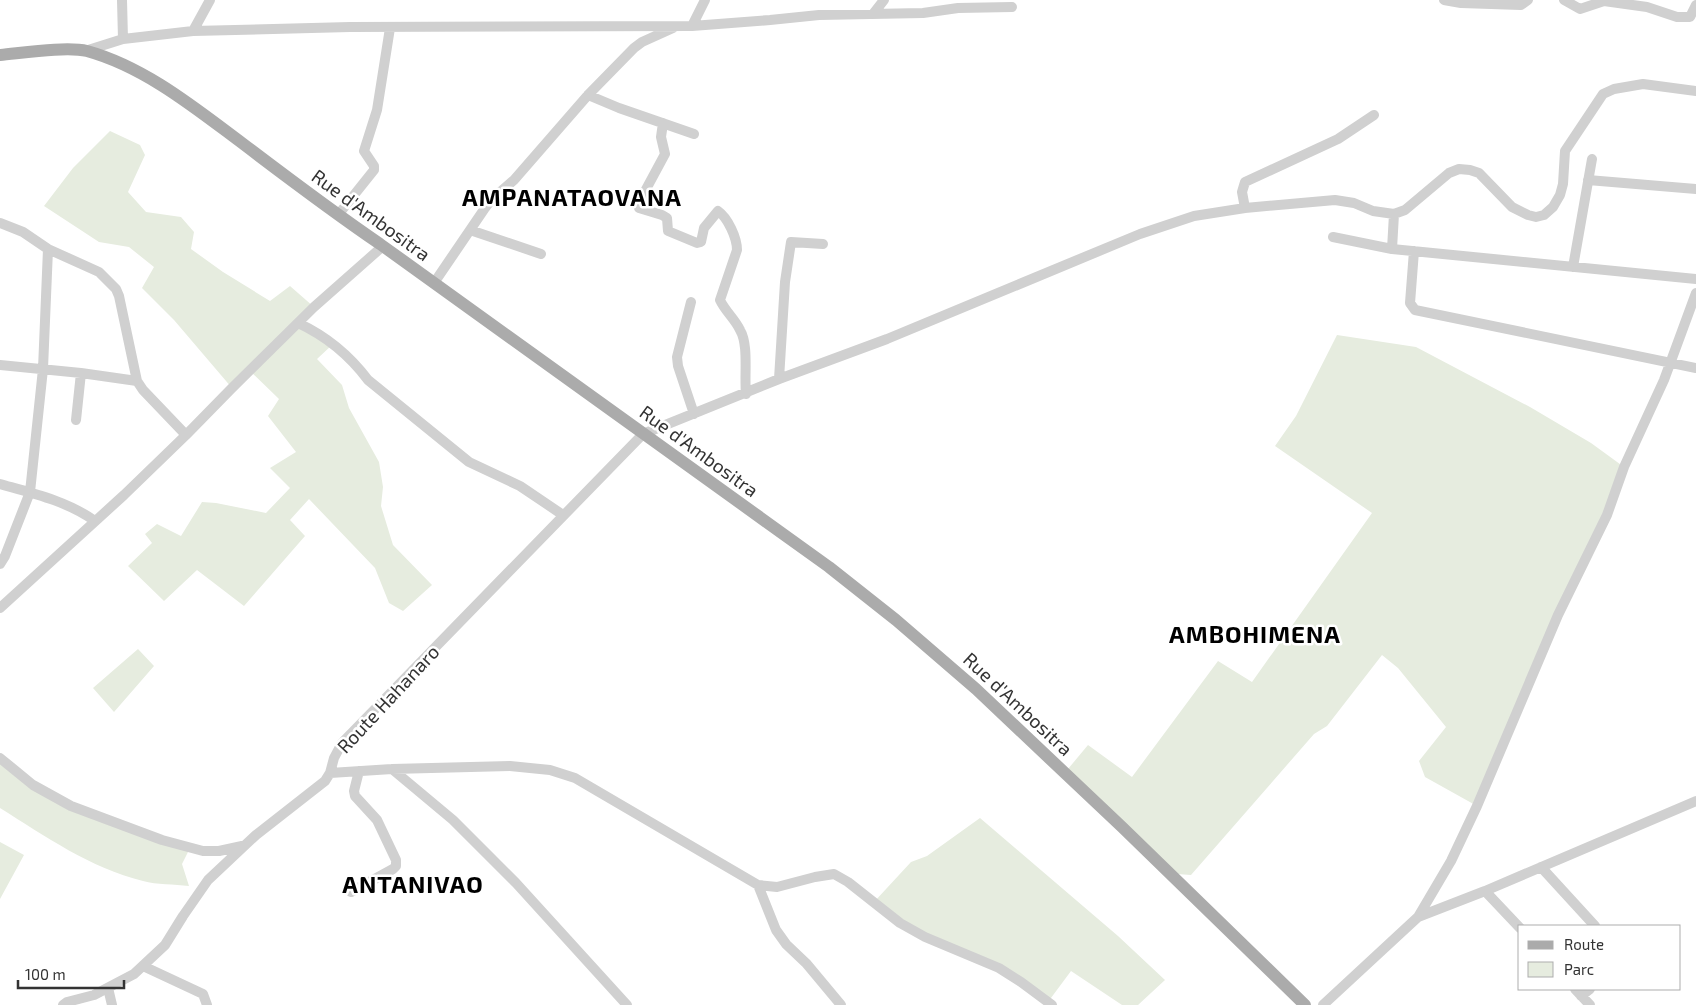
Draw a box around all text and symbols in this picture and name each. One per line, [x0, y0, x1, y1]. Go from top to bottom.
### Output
street label: Rue d'Ambositra [308, 164, 435, 265]
district label: AMPANATAOVANA [462, 182, 682, 211]
street label: Rue d'Ambositra [636, 400, 763, 501]
district label: AMBOHIMENA [1169, 619, 1341, 648]
street label: Route Hahanaro [332, 640, 444, 757]
street label: Rue d'Ambositra [959, 647, 1078, 760]
district label: ANTANIVAO [342, 869, 484, 898]
legend [1518, 925, 1681, 990]
text: Route [1564, 935, 1604, 953]
scale bar [18, 958, 124, 990]
text: Parc [1564, 960, 1594, 978]
text: 100 m [25, 965, 66, 983]

